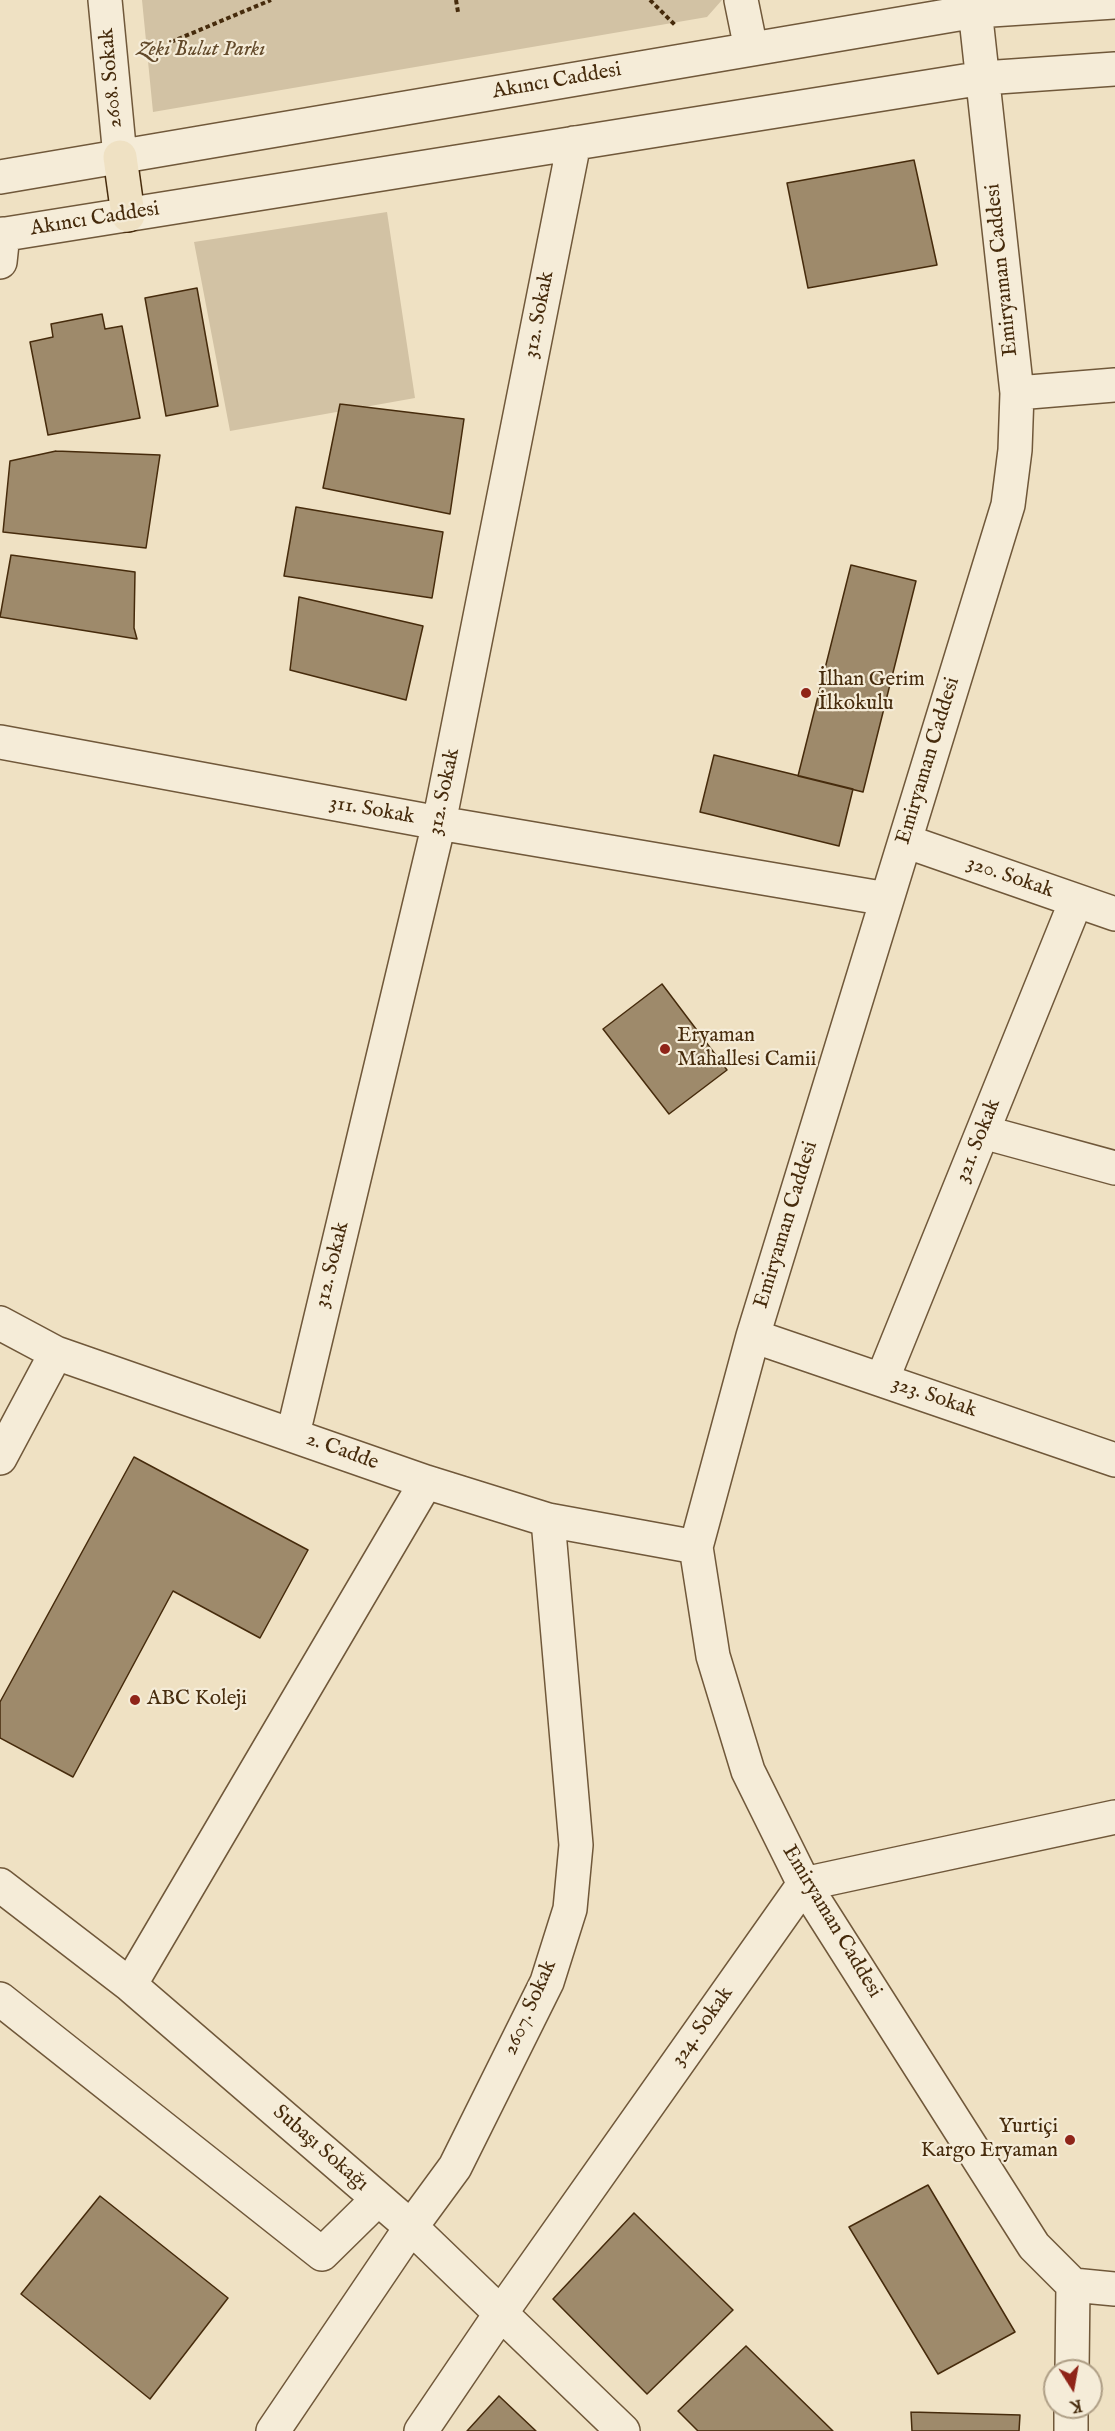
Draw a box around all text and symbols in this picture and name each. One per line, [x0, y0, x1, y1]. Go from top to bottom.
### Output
street label: 2608. Sokak [95, 27, 129, 129]
park label: Zeki Bulut Parkı [137, 38, 265, 64]
street label: Akıncı Caddesi [491, 58, 623, 106]
street label: Emiryaman Caddesi [981, 182, 1025, 358]
street label: Akıncı Caddesi [29, 197, 161, 243]
street label: 312. Sokak [519, 269, 561, 361]
place label: İlhan Gerim İlkokulu [818, 668, 925, 718]
street label: Emiryaman Caddesi [892, 674, 966, 848]
marker: İlhan Gerim İlkokulu [799, 686, 813, 700]
street label: 312. Sokak [424, 746, 466, 838]
street label: 311. Sokak [327, 791, 417, 831]
street label: 320. Sokak [963, 851, 1057, 905]
place label: Eryaman Mahallesi Camii [677, 1024, 816, 1074]
marker: Eryaman Mahallesi Camii [658, 1042, 672, 1056]
street label: 321. Sokak [951, 1095, 1007, 1187]
street label: Emiryaman Caddesi [750, 1138, 824, 1312]
street label: 312. Sokak [310, 1219, 356, 1311]
street label: 323. Sokak [888, 1372, 980, 1424]
street label: 2. Cadde [302, 1427, 382, 1477]
place label: ABC Koleji [147, 1687, 247, 1713]
marker: ABC Koleji [128, 1693, 142, 1707]
street label: Emiryaman Caddesi [776, 1841, 886, 2003]
street label: 2607. Sokak [499, 1957, 563, 2059]
street label: 324. Sokak [667, 1982, 739, 2072]
street label: Subaşı Sokağı [267, 2100, 373, 2198]
place label: Yurtiçi Kargo Eryaman [921, 2115, 1058, 2165]
marker: Yurtiçi Kargo Eryaman [1063, 2133, 1077, 2147]
north arrow [1043, 2359, 1103, 2419]
text: K [1068, 2394, 1084, 2416]

